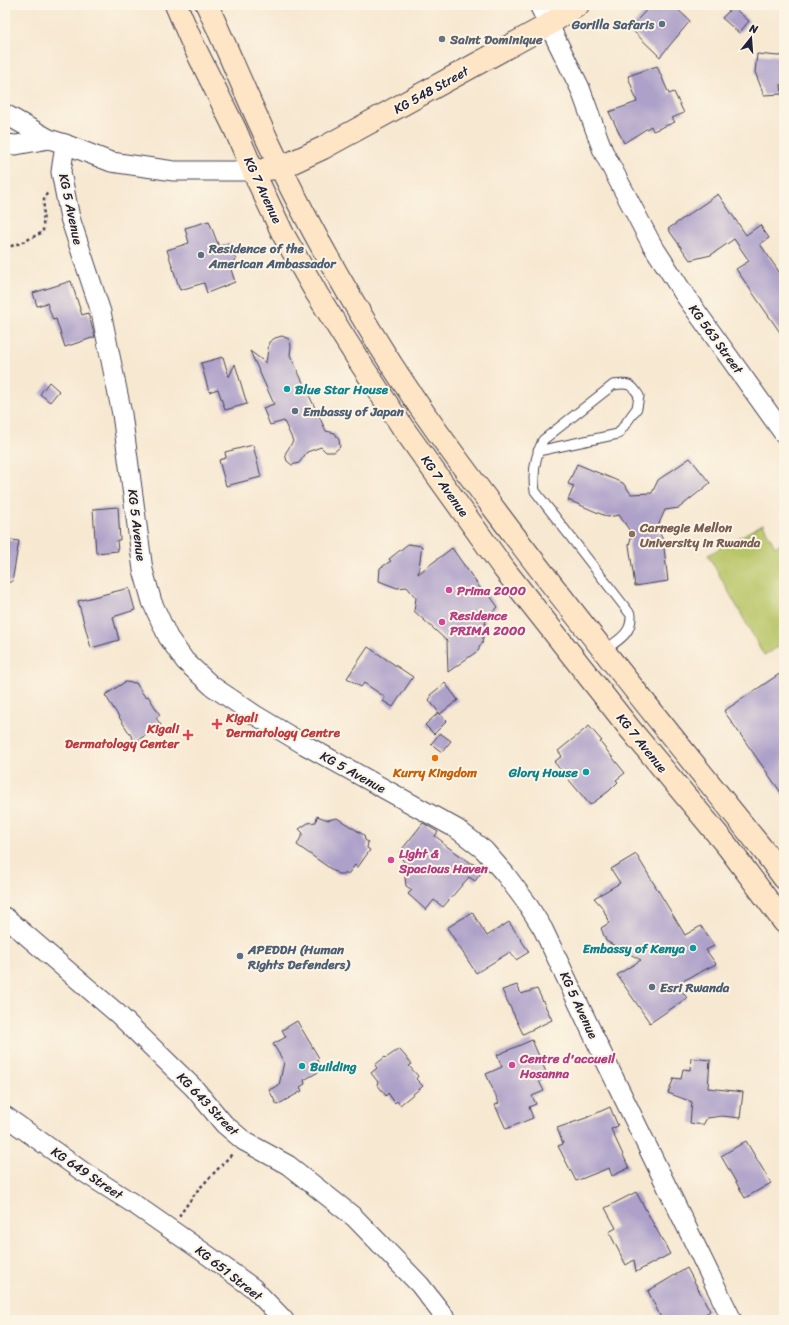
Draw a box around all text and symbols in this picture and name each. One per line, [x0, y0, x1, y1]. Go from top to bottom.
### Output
place label: Gorilla Safaris [571, 13, 655, 36]
north arrow [731, 18, 771, 58]
text: N [746, 18, 761, 39]
marker: Gorilla Safaris [657, 19, 667, 29]
place label: Saint Dominique [449, 28, 543, 51]
marker: Saint Dominique [437, 34, 447, 44]
street label: KG 548 Street [389, 59, 474, 120]
street label: KG 7 Avenue [237, 153, 289, 227]
street label: KG 5 Avenue [52, 171, 90, 247]
place label: Residence of the American Ambassador [208, 237, 337, 275]
marker: Residence of the American Ambassador [196, 250, 206, 260]
street label: KG 563 Street [683, 299, 750, 379]
place label: Blue Star House [295, 378, 389, 401]
marker: Blue Star House [282, 384, 292, 394]
place label: Embassy of Japan [303, 400, 405, 423]
marker: Embassy of Japan [290, 406, 300, 416]
street label: KG 7 Avenue [415, 450, 475, 522]
street label: KG 5 Avenue [121, 488, 153, 562]
place label: Carnegie Mellon University in Rwanda [639, 516, 761, 554]
marker: Carnegie Mellon University in Rwanda [627, 529, 637, 539]
place label: Prima 2000 [457, 579, 526, 602]
marker: Prima 2000 [444, 585, 454, 595]
place label: Residence PRIMA 2000 [449, 604, 525, 642]
marker: Residence PRIMA 2000 [437, 617, 447, 627]
place label: Kigali Dermatology Centre [225, 706, 341, 744]
street label: KG 7 Avenue [611, 708, 673, 778]
place label: Kigali Dermatology Center [65, 717, 181, 755]
marker: Kigali Dermatology Centre [211, 718, 223, 730]
marker: Kigali Dermatology Center [182, 729, 194, 741]
street label: KG 5 Avenue [316, 744, 390, 800]
marker: Kurry Kingdom [430, 753, 440, 763]
place label: Kurry Kingdom [392, 761, 477, 784]
place label: Glory House [508, 761, 578, 784]
marker: Glory House [581, 767, 591, 777]
place label: Light & Spacious Haven [398, 842, 489, 880]
marker: Light & Spacious Haven [386, 855, 396, 865]
place label: Embassy of Kenya [583, 937, 685, 960]
place label: APEDDH (Human Rights Defenders) [247, 938, 351, 976]
marker: Embassy of Kenya [688, 943, 698, 953]
marker: APEDDH (Human Rights Defenders) [235, 951, 245, 961]
street label: KG 5 Avenue [553, 967, 605, 1043]
place label: Esri Rwanda [660, 976, 730, 999]
marker: Esri Rwanda [647, 982, 657, 992]
place label: Centre d'accueil Hosanna [519, 1047, 616, 1085]
place label: Building [310, 1055, 357, 1078]
marker: Centre d'accueil Hosanna [507, 1060, 517, 1070]
marker: Building [297, 1061, 307, 1071]
street label: KG 643 Street [171, 1067, 245, 1142]
street label: KG 649 Street [46, 1140, 128, 1206]
street label: KG 651 Street [190, 1239, 268, 1307]

